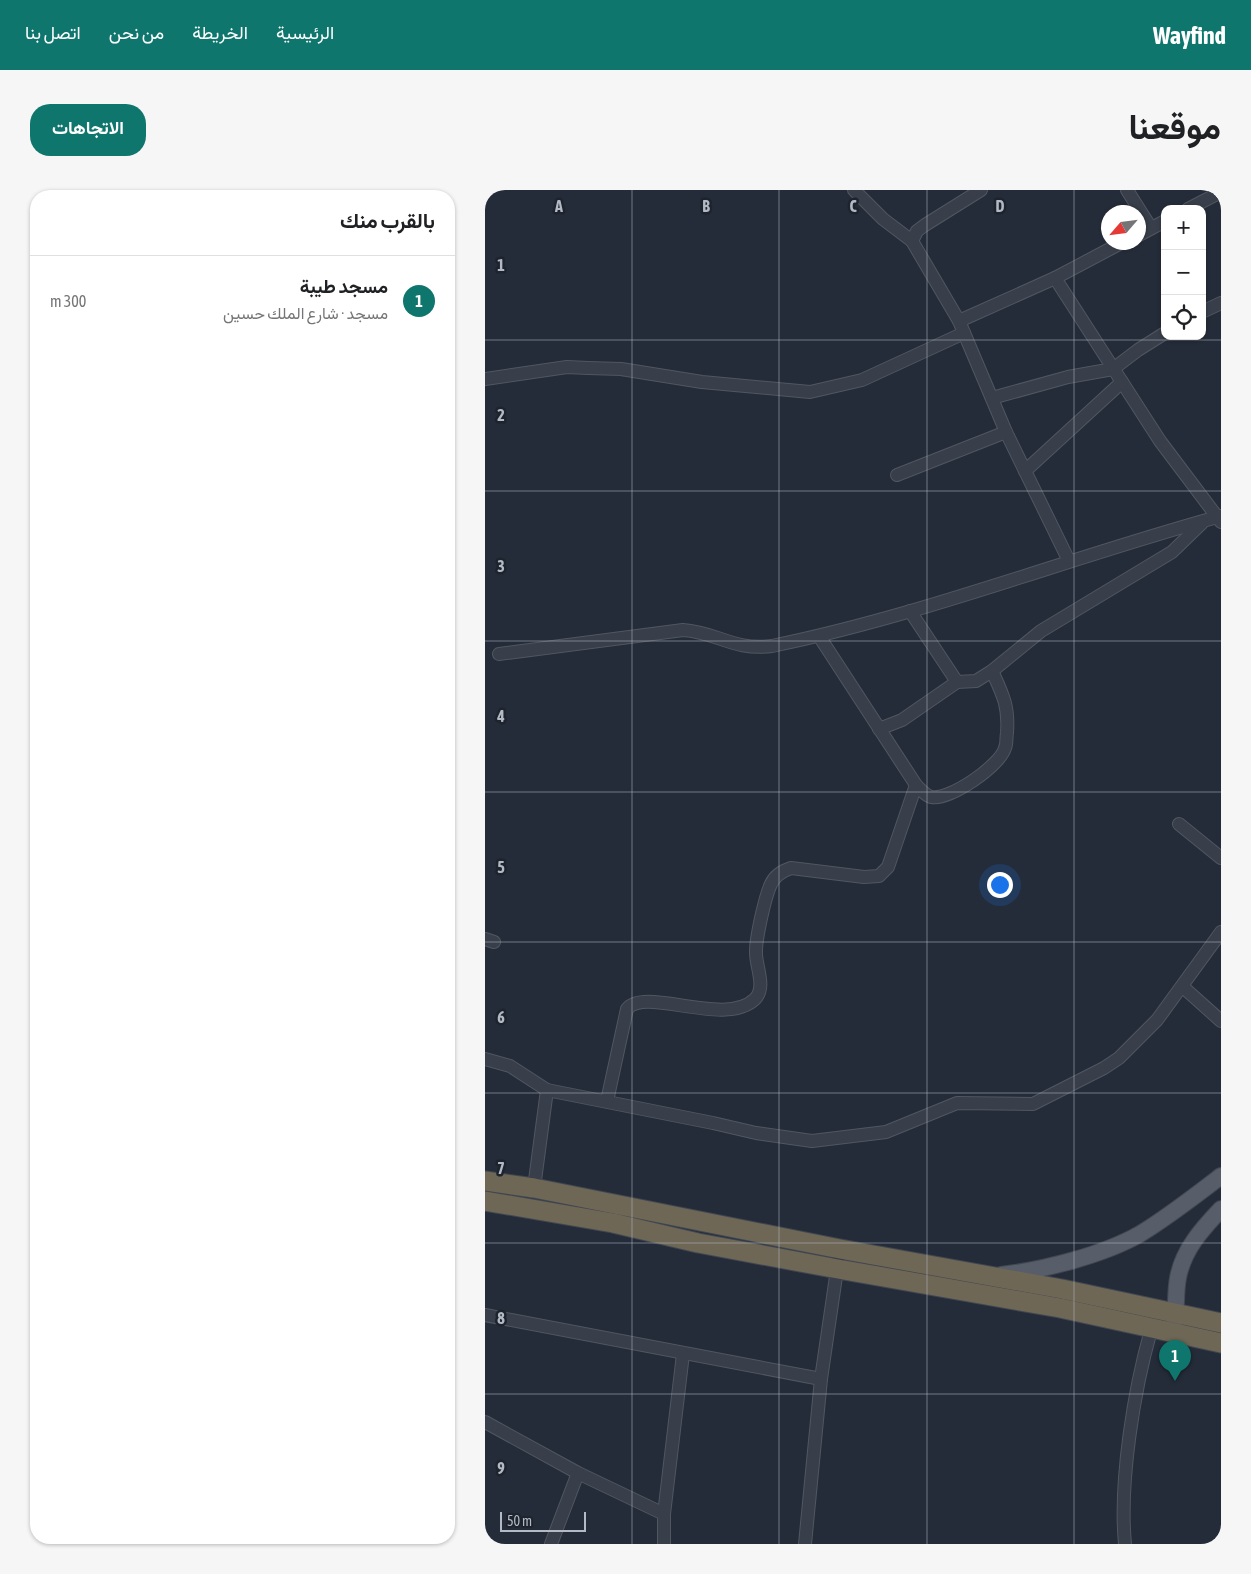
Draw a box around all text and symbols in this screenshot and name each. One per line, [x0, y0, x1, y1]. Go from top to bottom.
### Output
text: اتصل بنا [25, 22, 81, 43]
text: من نحن [109, 22, 164, 43]
text: الخريطة [192, 22, 248, 43]
text: الرئيسية [276, 22, 334, 43]
text: Wayfind [1153, 22, 1226, 49]
button: الاتجاهات [30, 104, 146, 156]
text: موقعنا [1128, 106, 1221, 146]
text: A [554, 197, 563, 215]
text: B [702, 197, 710, 215]
text: C [849, 197, 857, 215]
text: D [996, 197, 1005, 215]
north arrow [1101, 205, 1146, 250]
map controls [1161, 205, 1206, 340]
button: + [1161, 205, 1206, 250]
text: بالقرب منك [340, 208, 435, 232]
button: − [1161, 250, 1206, 295]
text: 1 [497, 256, 505, 274]
text: مسجد طيبة [300, 275, 388, 297]
text: 300 m [50, 292, 86, 310]
text: 1 [415, 292, 423, 310]
button: locate [1161, 295, 1206, 340]
text: مسجد · شارع الملك حسين [223, 304, 388, 322]
text: 2 [497, 406, 505, 424]
text: 3 [497, 557, 505, 575]
text: 4 [496, 707, 505, 725]
text: 5 [497, 858, 505, 876]
your location [987, 872, 1013, 898]
text: 6 [497, 1008, 505, 1026]
text: 7 [497, 1159, 505, 1177]
text: 8 [497, 1309, 505, 1327]
pin: 1 [1159, 1340, 1191, 1381]
text: 9 [497, 1459, 505, 1477]
scale bar [500, 1509, 586, 1532]
text: 50 m [507, 1513, 532, 1529]

